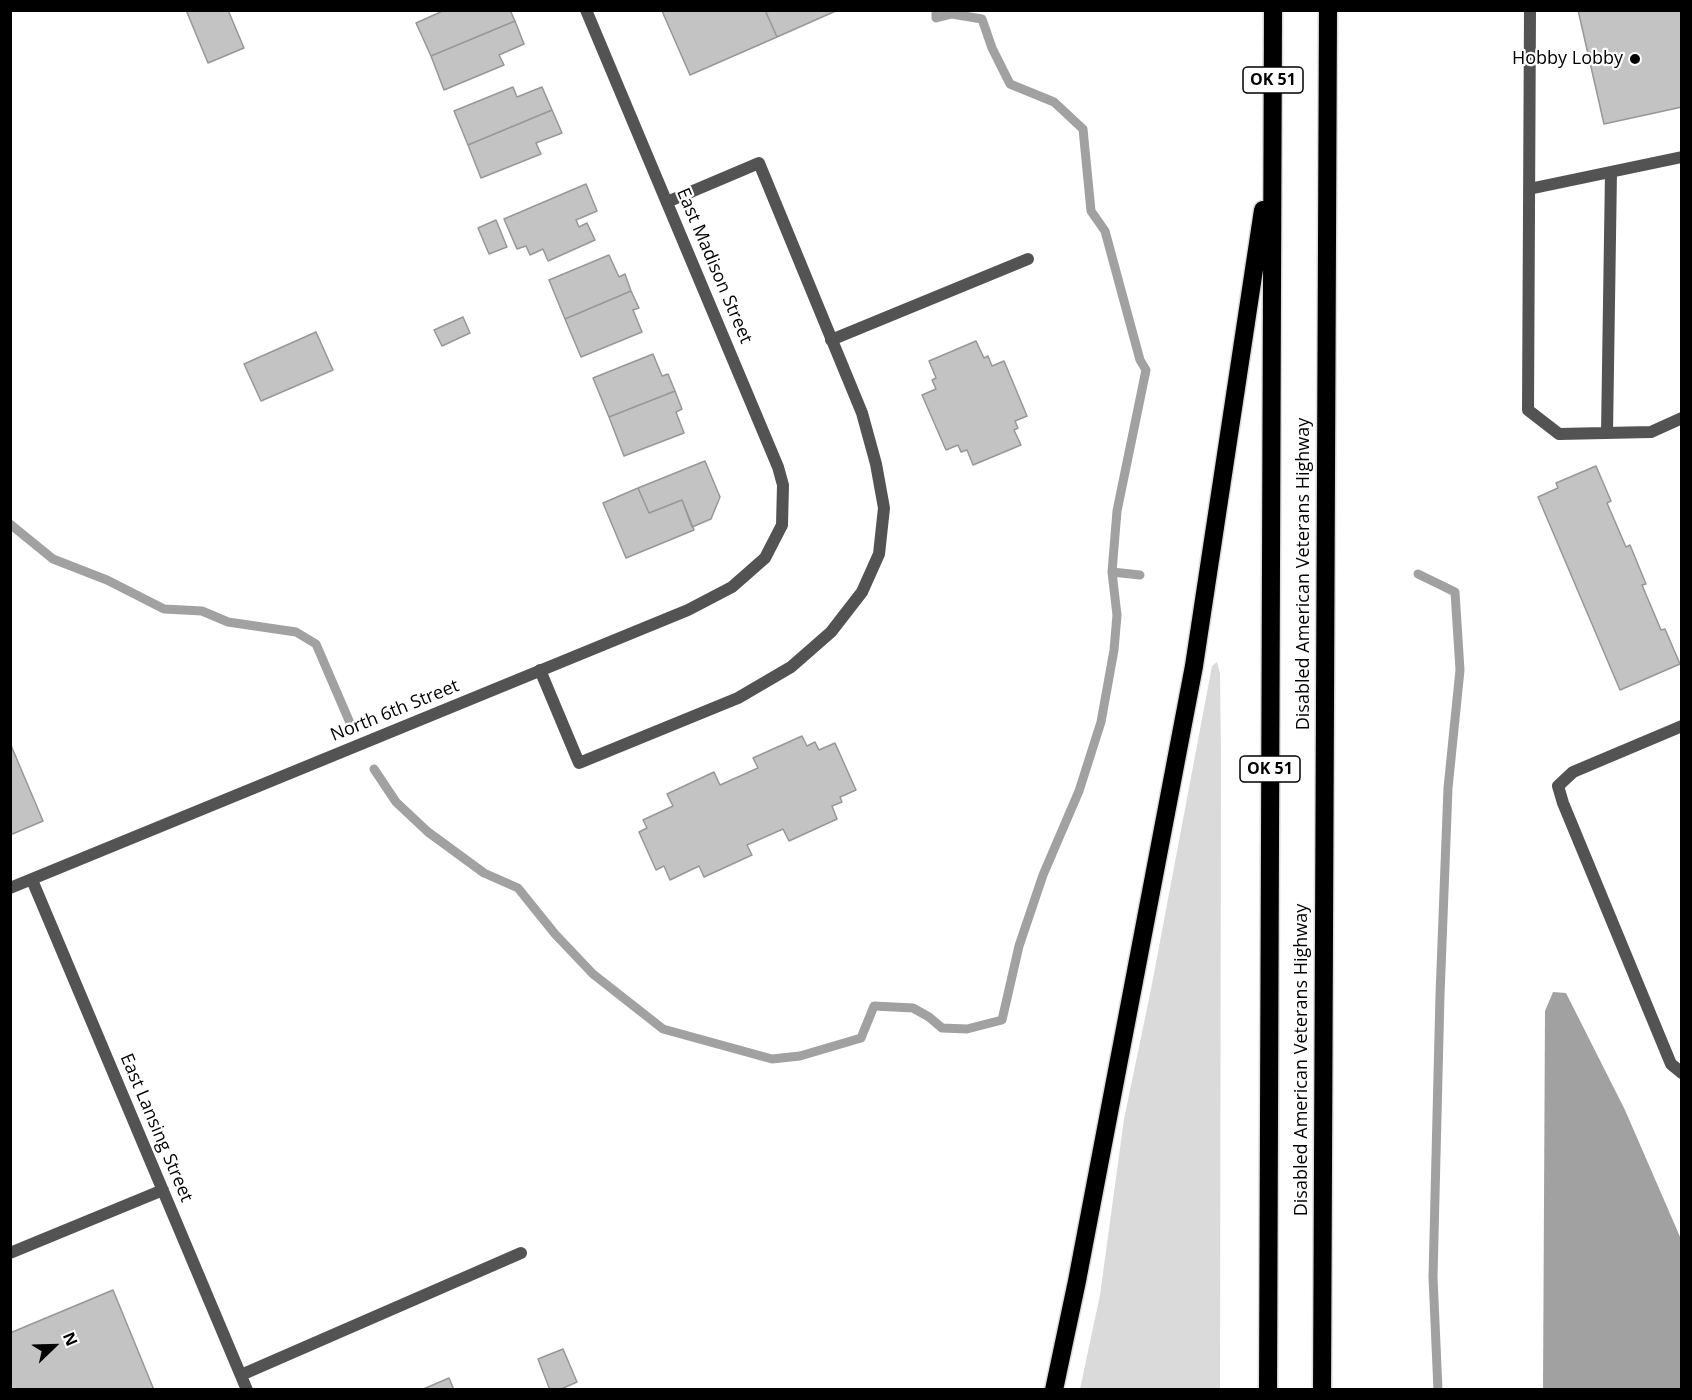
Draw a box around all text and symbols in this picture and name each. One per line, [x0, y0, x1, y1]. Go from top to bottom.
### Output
place label: Hobby Lobby [1512, 48, 1623, 70]
marker: Hobby Lobby [1628, 52, 1642, 66]
road number: OK 51 [1243, 67, 1303, 93]
street label: East Madison Street [671, 185, 757, 347]
street label: Disabled American Veterans Highway [1293, 418, 1315, 730]
street label: North 6th Street [328, 675, 462, 747]
road number: OK 51 [1240, 756, 1300, 782]
street label: Disabled American Veterans Highway [1291, 904, 1313, 1216]
street label: East Lansing Street [115, 1051, 197, 1205]
north arrow [24, 1316, 84, 1376]
text: N [58, 1329, 83, 1349]

